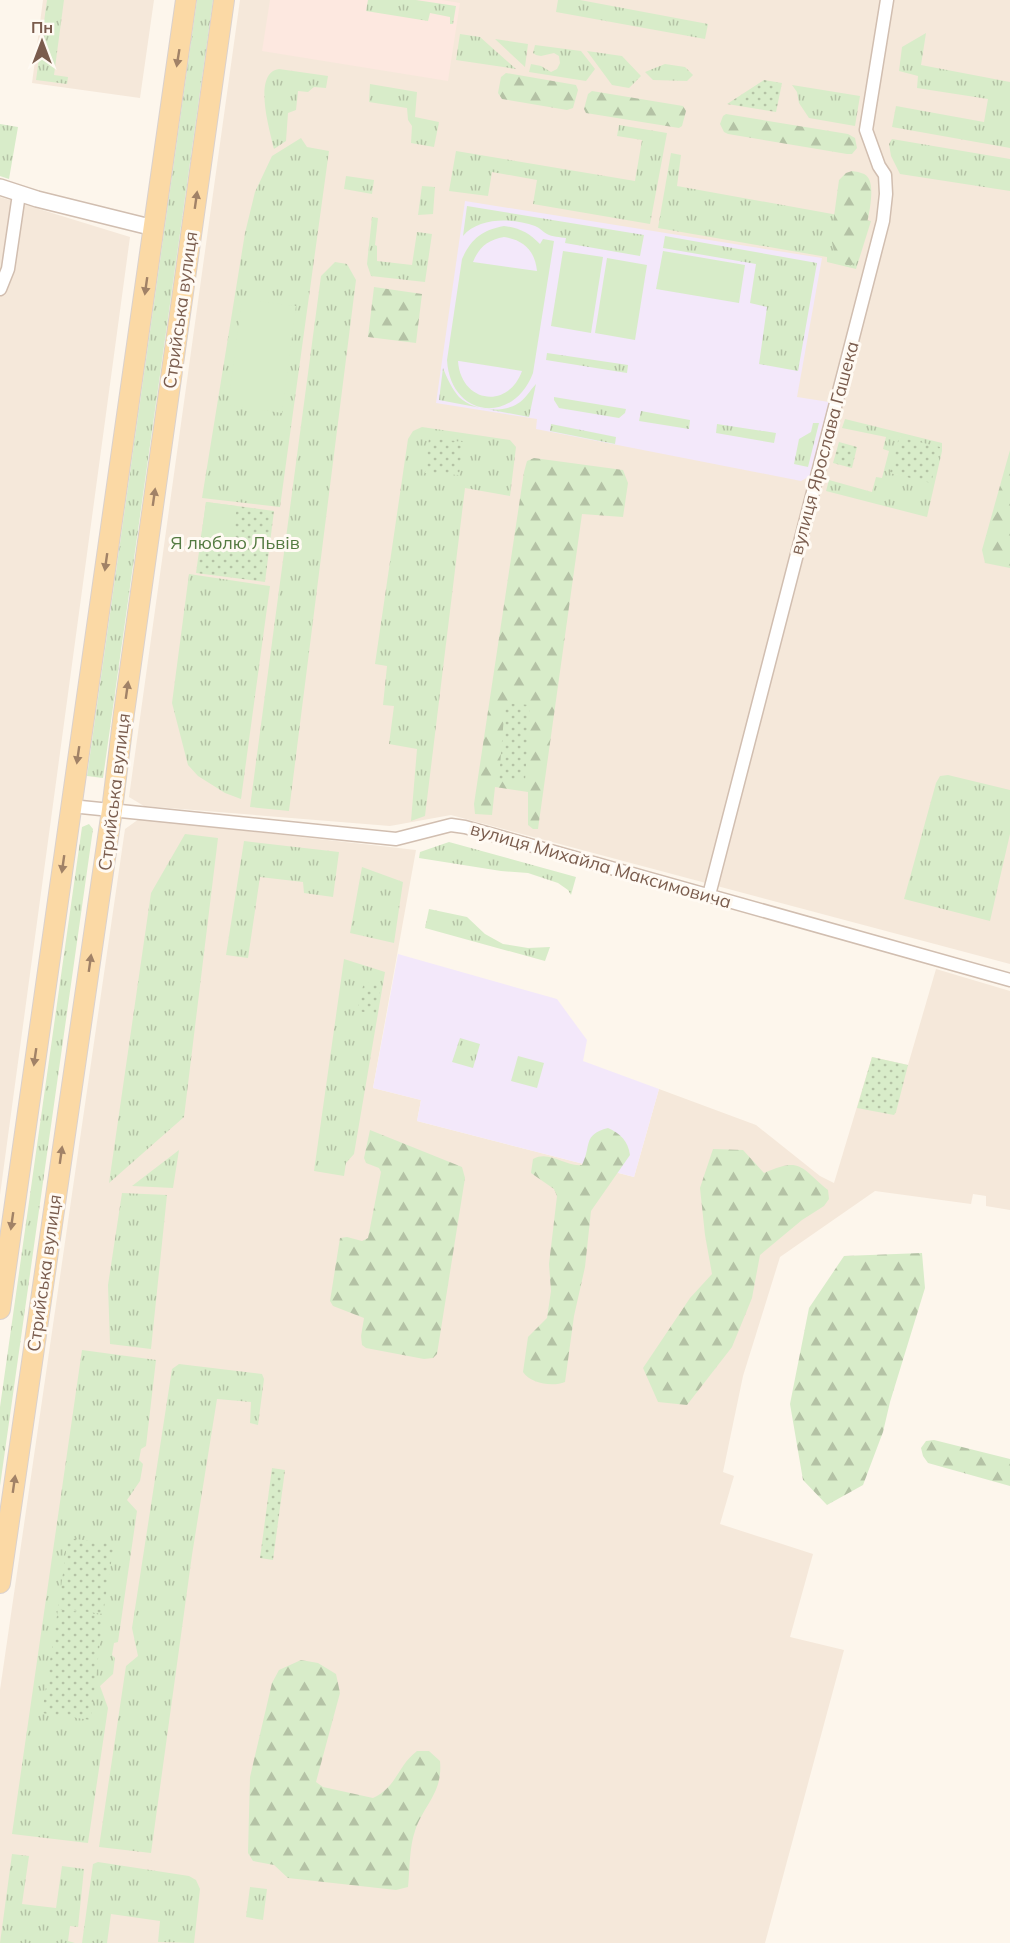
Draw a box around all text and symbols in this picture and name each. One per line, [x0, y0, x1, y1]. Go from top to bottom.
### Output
north arrow [12, 12, 72, 72]
text: Пн [31, 17, 53, 37]
one-way arrow [173, 48, 182, 67]
one-way arrow [191, 190, 200, 209]
street label: Стрийська вулиця [158, 230, 202, 390]
one-way arrow [141, 276, 150, 295]
street label: вулиця Ярослава Гашека [784, 339, 864, 557]
one-way arrow [150, 487, 159, 506]
park label: Я люблю Львів [170, 531, 300, 554]
one-way arrow [102, 552, 111, 571]
one-way arrow [122, 680, 132, 699]
street label: Стрийська вулиця [93, 712, 135, 872]
one-way arrow [74, 745, 83, 764]
street label: вулиця Михайла Максимовича [468, 817, 734, 913]
one-way arrow [58, 855, 67, 874]
one-way arrow [85, 953, 94, 972]
one-way arrow [31, 1048, 40, 1067]
one-way arrow [57, 1146, 66, 1165]
street label: Стрийська вулиця [22, 1193, 66, 1353]
one-way arrow [8, 1212, 17, 1231]
one-way arrow [10, 1474, 19, 1493]

